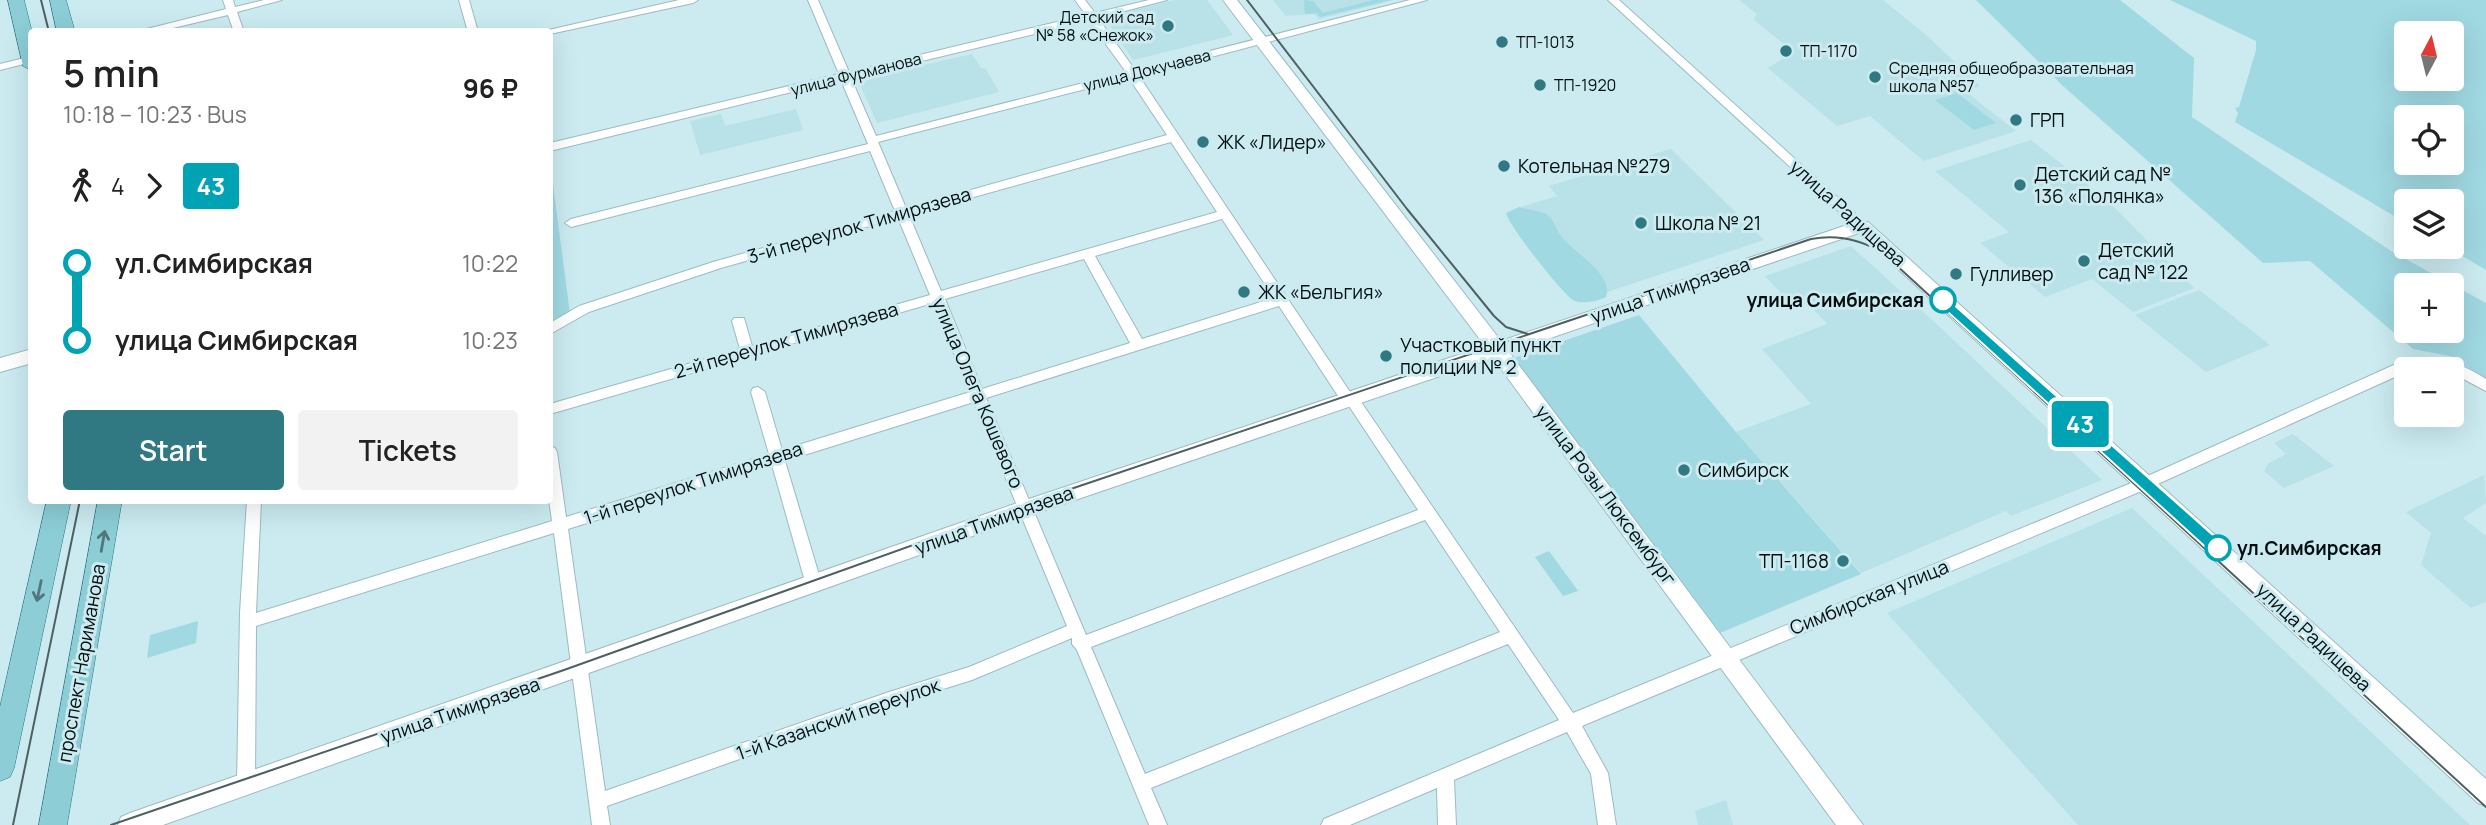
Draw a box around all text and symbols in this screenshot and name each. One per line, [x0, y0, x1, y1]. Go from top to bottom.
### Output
place label: Детский сад № 58 «Снежок» [1036, 6, 1154, 46]
marker: Детский сад № 58 «Снежок» [1160, 18, 1176, 34]
north arrow [2394, 21, 2464, 91]
map controls [2394, 21, 2464, 427]
place label: ТП-1013 [1516, 31, 1574, 53]
marker: ТП-1013 [1494, 34, 1510, 50]
place label: ТП-1170 [1800, 40, 1858, 62]
marker: ТП-1170 [1778, 43, 1794, 59]
street label: улица Докучаева [1081, 44, 1213, 96]
text: 5 min [63, 46, 160, 98]
street label: улица Фурманова [788, 47, 924, 101]
place label: Средняя общеобразовательная школа №57 [1889, 57, 2134, 97]
marker: Средняя общеобразовательная школа №57 [1867, 69, 1883, 85]
text: 96 ₽ [463, 70, 518, 106]
place label: ТП-1920 [1554, 74, 1616, 96]
marker: ТП-1920 [1532, 77, 1548, 93]
text: 10:18 – 10:23 · Bus [63, 98, 247, 130]
button: locate [2394, 105, 2464, 175]
place label: ГРП [2030, 107, 2065, 133]
marker: ГРП [2008, 112, 2024, 128]
place label: ЖК «Лидер» [1217, 129, 1327, 155]
marker: ЖК «Лидер» [1195, 134, 1211, 150]
place label: Котельная №279 [1518, 153, 1670, 179]
street label: улица Радищева [1784, 154, 1912, 272]
marker: Котельная №279 [1496, 158, 1512, 174]
place label: Детский сад № 136 «Полянка» [2034, 161, 2171, 209]
icon: walk [63, 167, 101, 205]
icon: forward [135, 167, 173, 205]
text: 43 [197, 169, 225, 202]
text: 4 [111, 170, 125, 202]
marker: Детский сад № 136 «Полянка» [2012, 177, 2028, 193]
street label: 3-й переулок Тимирязева [744, 181, 974, 269]
button: layers [2394, 189, 2464, 259]
place label: Школа № 21 [1655, 210, 1761, 236]
marker: Школа № 21 [1633, 215, 1649, 231]
place label: Детский сад № 122 [2098, 237, 2188, 285]
text: ул.Симбирская [115, 245, 313, 281]
text: 10:22 [462, 247, 518, 279]
street label: улица Тимирязева [1587, 251, 1753, 329]
marker: Детский сад № 122 [2076, 253, 2092, 269]
place label: Гулливер [1970, 261, 2054, 287]
marker: Гулливер [1948, 266, 1964, 282]
button: + [2394, 273, 2464, 343]
place label: ЖК «Бельгия» [1258, 279, 1384, 305]
marker: ЖК «Бельгия» [1236, 284, 1252, 300]
place label: улица Симбирская [1746, 287, 1924, 313]
marker: улица Симбирская [1930, 287, 1956, 313]
street label: улица Олега Кошевого [926, 294, 1030, 492]
street label: 2-й переулок Тимирязева [671, 296, 901, 384]
text: улица Симбирская [115, 322, 358, 358]
text: 10:23 [462, 324, 518, 356]
place label: Участковый пункт полиции № 2 [1400, 332, 1562, 380]
marker: Участковый пункт полиции № 2 [1378, 348, 1394, 364]
button: − [2394, 357, 2464, 427]
street label: улица Розы Люксембург [1530, 400, 1682, 590]
line badge: 43 [2048, 401, 2112, 447]
text: 43 [2066, 407, 2094, 440]
button: Start [63, 410, 284, 490]
button: Tickets [298, 410, 518, 490]
street label: 1-й переулок Тимирязева [580, 435, 806, 531]
place label: Симбирск [1698, 457, 1789, 483]
marker: Симбирск [1676, 462, 1692, 478]
street label: улица Тимирязева [911, 479, 1077, 561]
one-way arrow [97, 530, 110, 553]
marker: ул.Симбирская [2205, 535, 2231, 561]
place label: ул.Симбирская [2237, 535, 2382, 561]
place label: ТП-1168 [1759, 548, 1829, 574]
street label: Симбирская улица [1786, 553, 1952, 641]
marker: ТП-1168 [1835, 553, 1851, 569]
street label: проспект Нариманова [51, 562, 111, 764]
street label: улица Радищева [2251, 577, 2377, 697]
one-way arrow [31, 579, 45, 602]
street label: улица Тимирязева [377, 671, 543, 749]
street label: 1-й Казанский переулок [733, 672, 944, 766]

